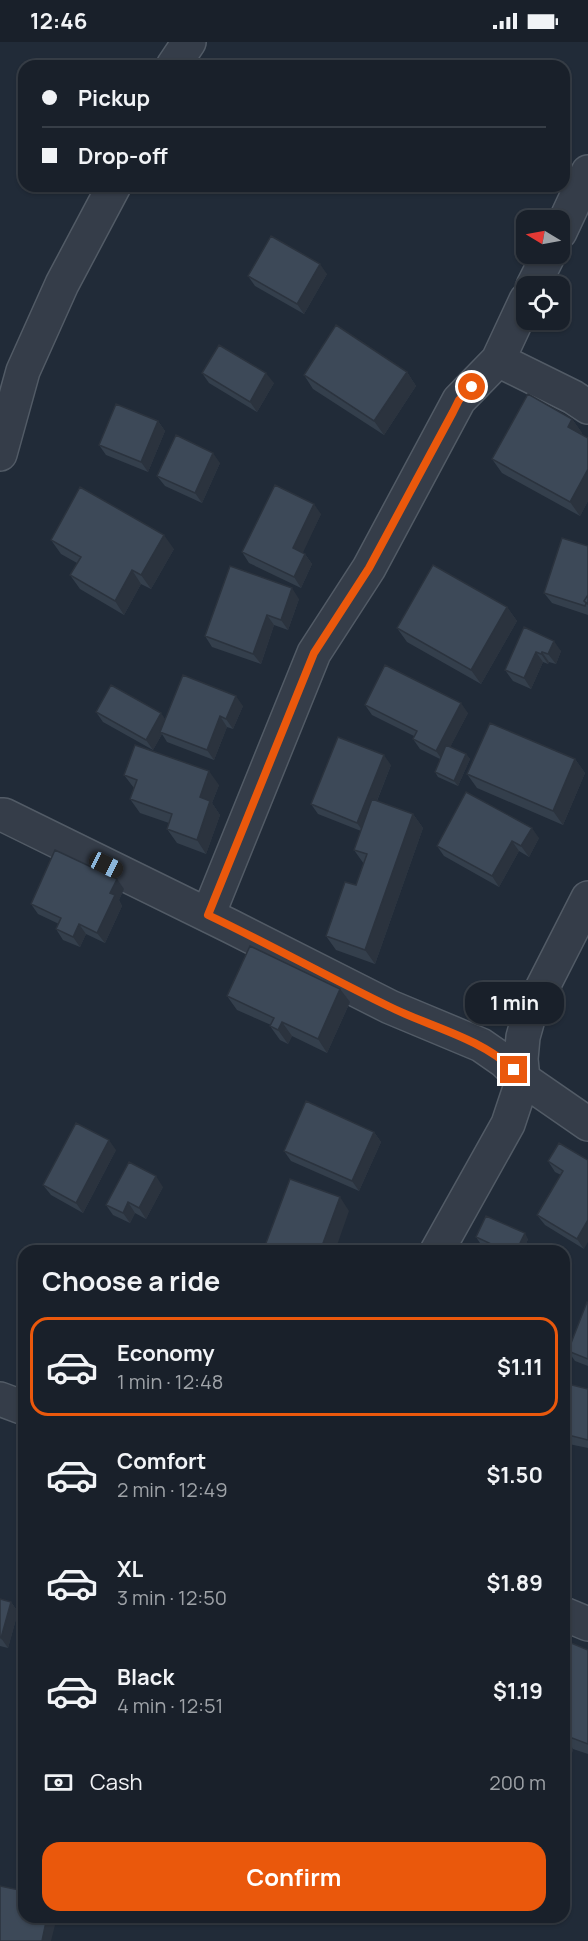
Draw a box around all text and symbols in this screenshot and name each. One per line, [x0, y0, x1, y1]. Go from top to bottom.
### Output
text: 12:46 [30, 6, 87, 36]
text: Pickup [78, 83, 150, 113]
text: Drop-off [78, 141, 168, 171]
north arrow [516, 210, 570, 264]
map controls [516, 210, 570, 330]
button: locate [516, 276, 570, 330]
route start [458, 373, 485, 400]
car [86, 849, 126, 881]
callout: 1 min [464, 983, 564, 1025]
text: 1 min [490, 989, 539, 1016]
route end [500, 1056, 527, 1083]
text: Choose a ride [42, 1262, 220, 1299]
text: Economy [117, 1338, 215, 1368]
icon: car [45, 1340, 99, 1394]
text: $1.11 [497, 1352, 543, 1382]
text: 1 min · 12:48 [117, 1368, 223, 1395]
text: Comfort [117, 1446, 206, 1476]
icon: car [45, 1448, 99, 1502]
text: $1.50 [486, 1460, 543, 1490]
text: 2 min · 12:49 [117, 1476, 228, 1503]
text: XL [117, 1554, 143, 1584]
icon: car [45, 1556, 99, 1610]
text: $1.89 [487, 1568, 543, 1598]
text: 3 min · 12:50 [117, 1584, 227, 1611]
text: Black [117, 1662, 174, 1692]
icon: car [45, 1664, 99, 1718]
text: $1.19 [493, 1676, 543, 1706]
text: 4 min · 12:51 [117, 1692, 223, 1719]
icon: cash [42, 1766, 75, 1799]
text: Cash [90, 1767, 143, 1797]
text: 200 m [489, 1769, 546, 1796]
button: Confirm [42, 1842, 546, 1911]

